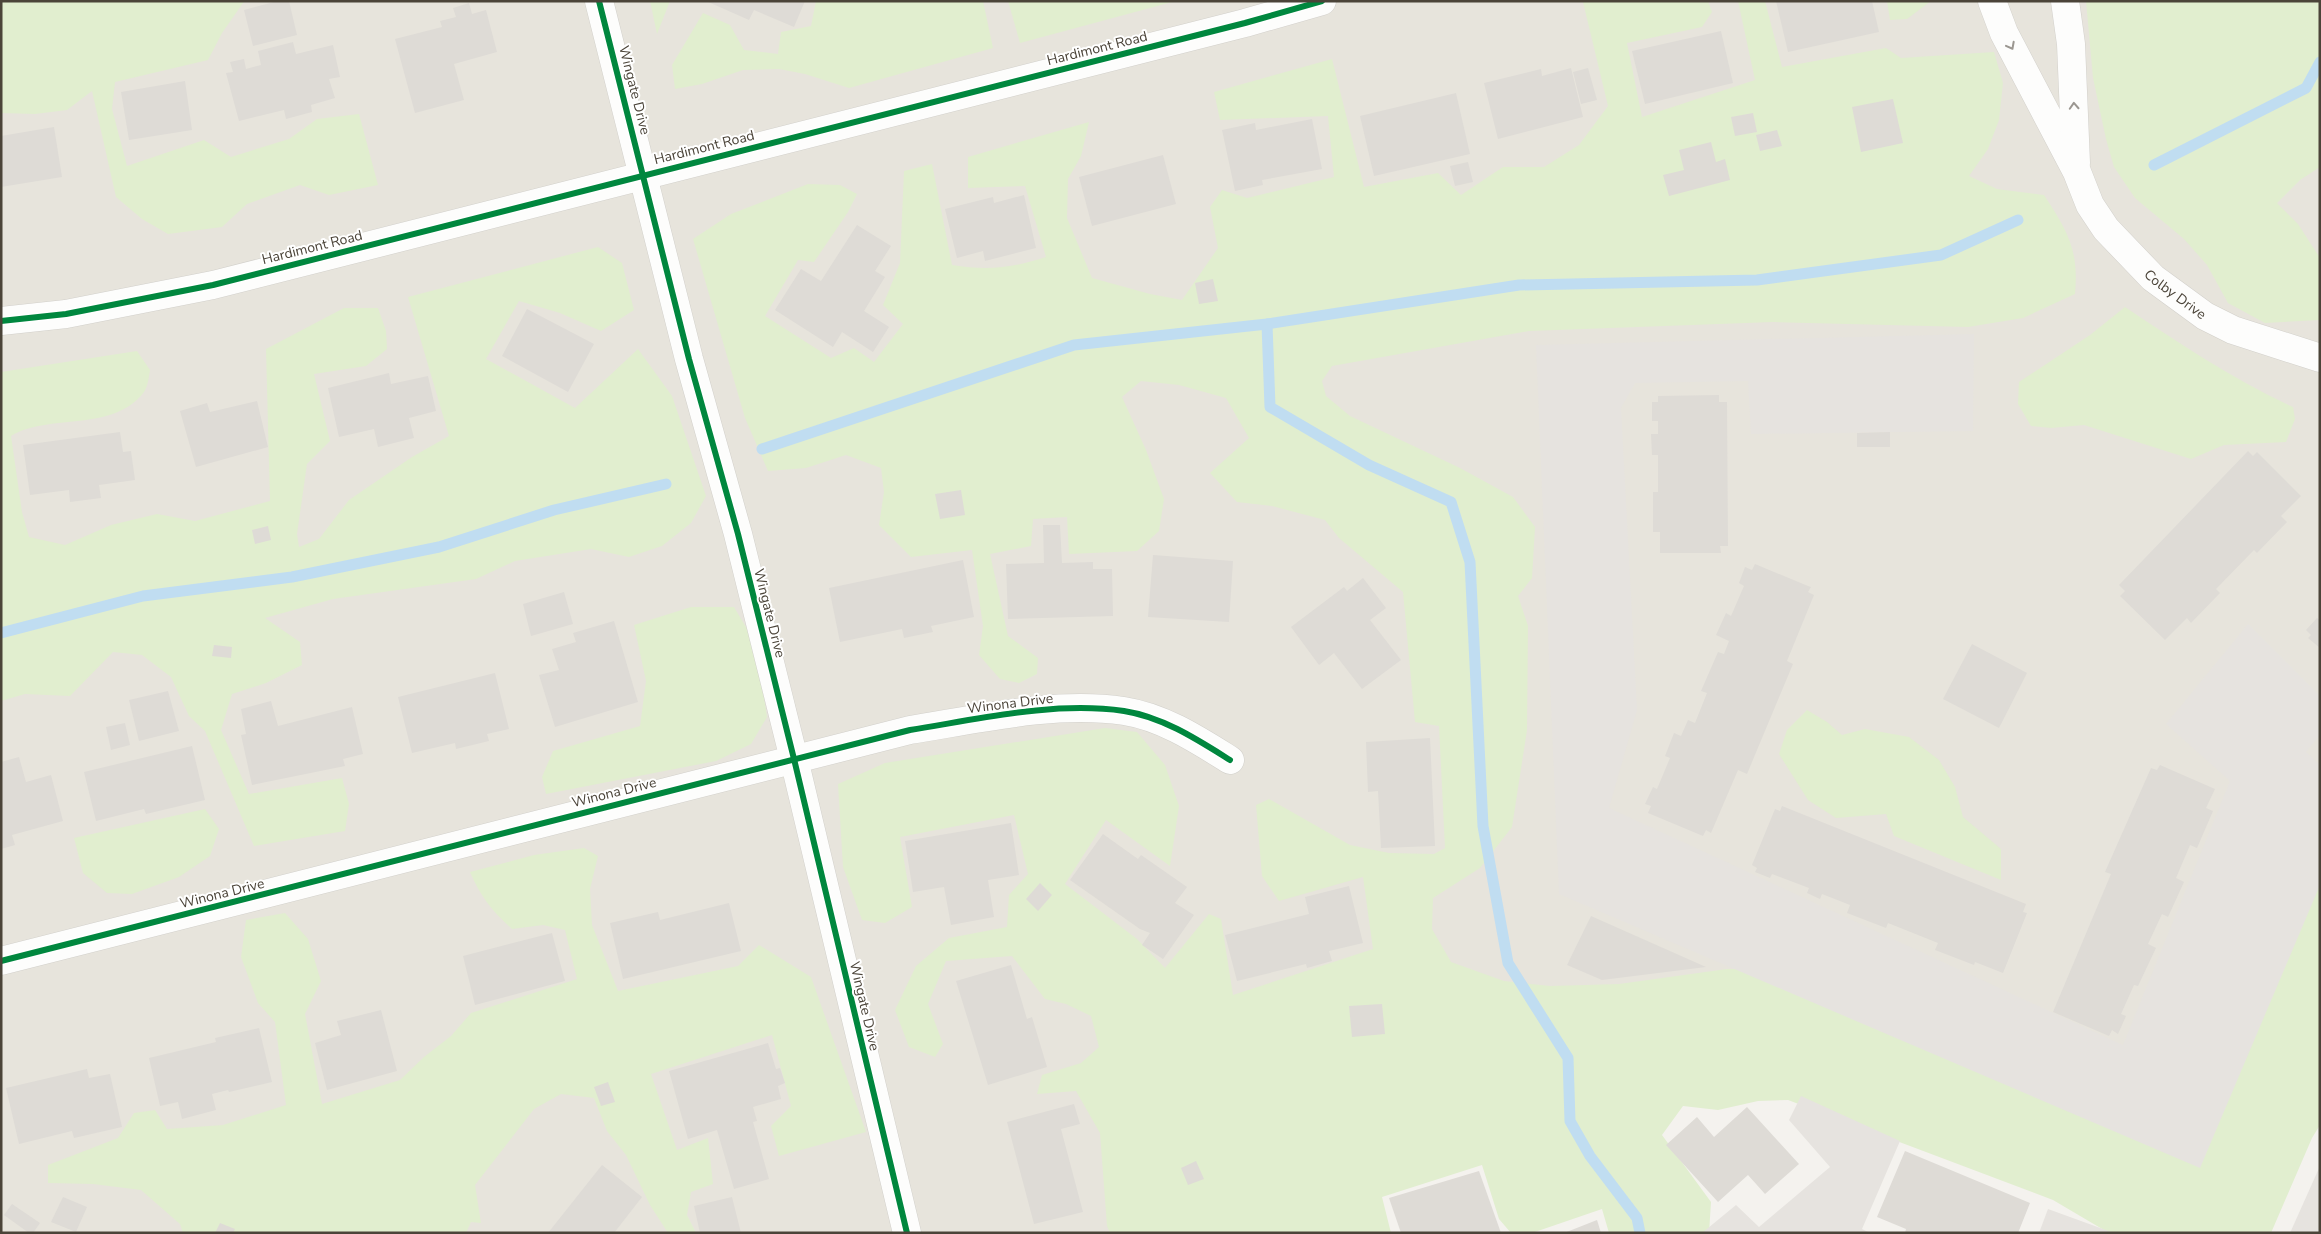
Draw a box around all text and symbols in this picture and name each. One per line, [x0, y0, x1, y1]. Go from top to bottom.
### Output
street label: Hardimont Road [1045, 27, 1149, 70]
one-way arrow [2004, 41, 2014, 50]
street label: Wingate Drive [614, 44, 655, 137]
one-way arrow [2068, 102, 2079, 110]
street label: Hardimont Road [652, 126, 756, 169]
street label: Hardimont Road [260, 226, 364, 269]
street label: Colby Drive [2140, 265, 2210, 324]
street label: Wingate Drive [749, 567, 790, 660]
street label: Winona Drive [966, 689, 1054, 718]
street label: Winona Drive [570, 773, 658, 812]
street label: Winona Drive [178, 874, 266, 913]
street label: Wingate Drive [845, 959, 884, 1053]

